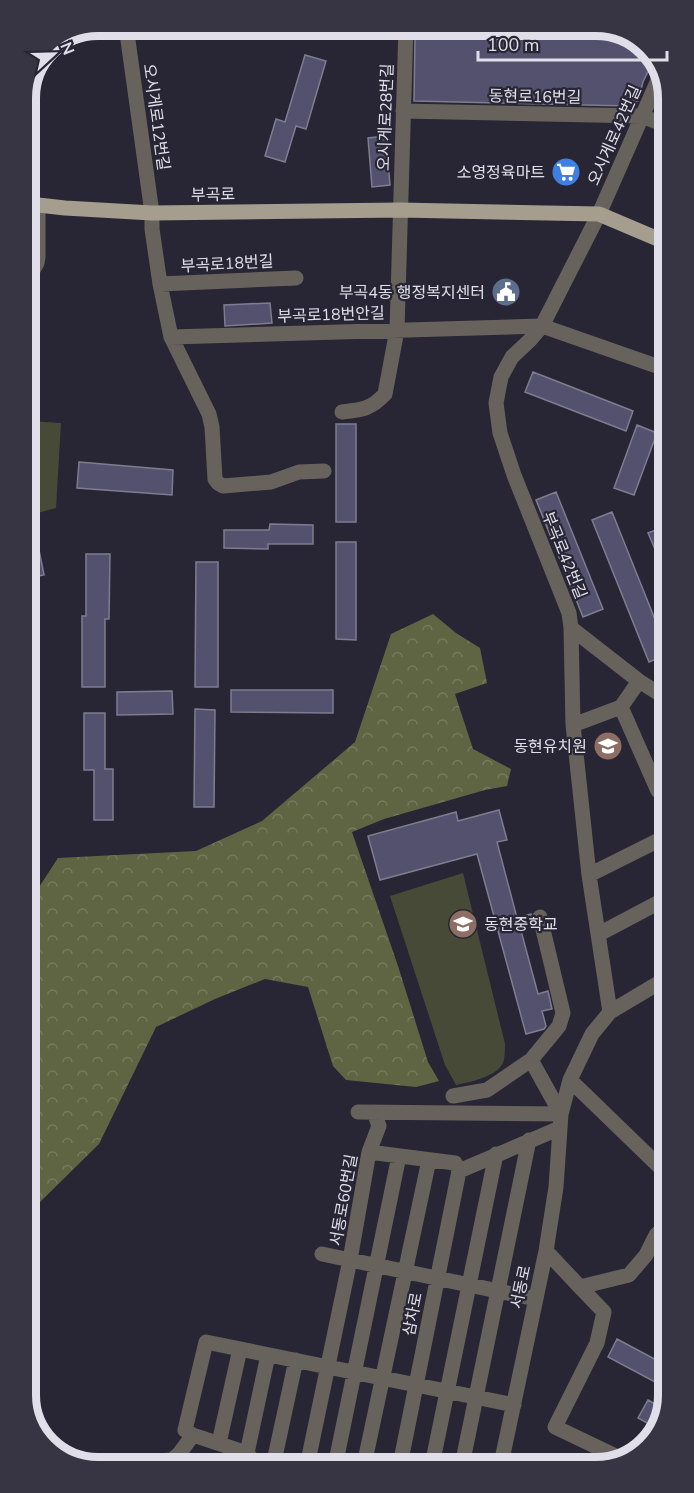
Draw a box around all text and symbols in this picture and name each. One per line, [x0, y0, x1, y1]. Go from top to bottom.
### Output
north arrow [24, 24, 84, 84]
scale bar [478, 24, 667, 62]
text: 100 m [487, 33, 539, 57]
text: N [55, 39, 79, 58]
street label: 오시게로12번길 [138, 62, 174, 172]
street label: 오시게로28번길 [373, 63, 399, 171]
street label: 오시게로42번길 [583, 82, 647, 189]
street label: 동현로16번길 [488, 85, 582, 109]
supermarket icon: 소영정육마트 [550, 156, 582, 188]
place label: 소영정육마트 [457, 162, 545, 184]
street label: 부곡로 [191, 184, 236, 206]
street label: 부곡로18번길 [180, 251, 274, 277]
public building icon: 부곡4동 행정복지센터 [490, 276, 522, 308]
place label: 부곡4동 행정복지센터 [339, 282, 485, 304]
street label: 부곡로18번안길 [277, 302, 385, 328]
street label: 부곡로42번길 [536, 508, 592, 603]
school or university icon: 동현유치원 [592, 730, 624, 762]
place label: 동현유치원 [513, 736, 587, 758]
school or university icon: 동현중학교 [447, 908, 479, 940]
place label: 동현중학교 [484, 914, 558, 936]
street label: 서동로60번길 [325, 1153, 363, 1248]
street label: 서동로 [506, 1263, 536, 1311]
street label: 삼차로 [398, 1290, 428, 1338]

